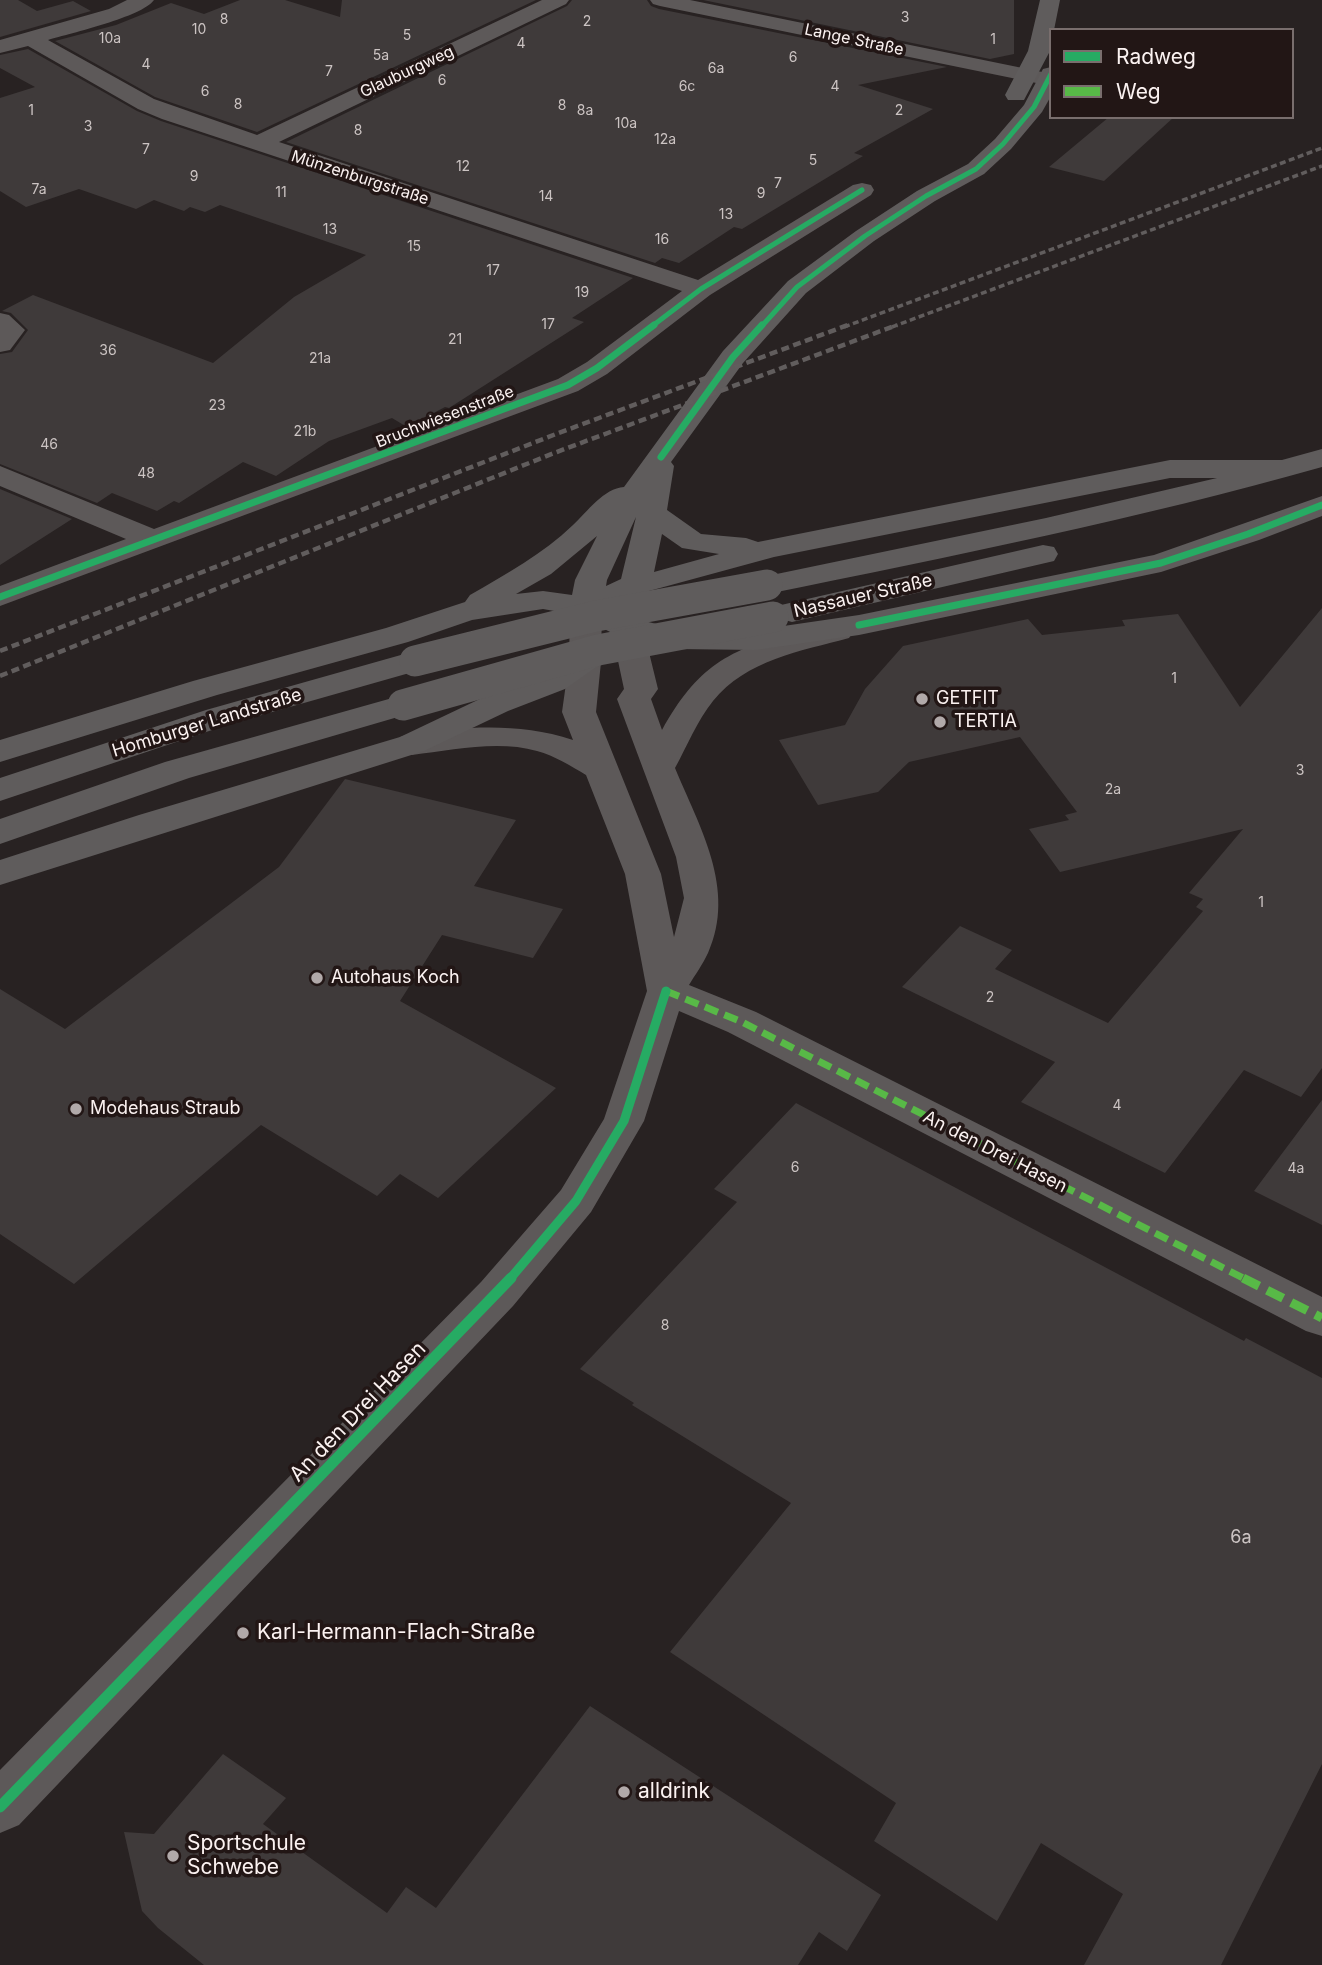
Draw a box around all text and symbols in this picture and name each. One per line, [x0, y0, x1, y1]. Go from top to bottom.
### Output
house number: 3 [901, 10, 909, 26]
house number: 8 [220, 12, 228, 28]
house number: 2 [583, 14, 591, 30]
street label: Lange Straße [803, 20, 905, 60]
house number: 10 [192, 22, 206, 38]
house number: 5 [403, 28, 411, 44]
legend [1049, 28, 1294, 119]
house number: 10a [99, 31, 121, 47]
house number: 1 [990, 32, 996, 48]
house number: 4 [516, 36, 526, 52]
street label: Glauburgweg [357, 42, 457, 102]
text: Radweg [1116, 44, 1196, 69]
house number: 5a [373, 48, 389, 64]
house number: 6 [789, 50, 797, 66]
house number: 4 [141, 57, 151, 73]
house number: 6a [708, 61, 724, 77]
house number: 7 [325, 64, 333, 80]
house number: 6 [438, 73, 446, 89]
house number: 6c [679, 79, 695, 95]
house number: 4 [830, 79, 840, 95]
text: Weg [1116, 79, 1161, 104]
house number: 6 [201, 84, 209, 100]
house number: 8 [234, 97, 242, 113]
house number: 8 [558, 98, 566, 114]
house number: 1 [28, 103, 34, 119]
house number: 8a [577, 103, 593, 119]
house number: 2 [895, 103, 903, 119]
house number: 10a [615, 116, 637, 132]
house number: 3 [84, 119, 92, 135]
house number: 8 [354, 123, 362, 139]
house number: 12a [654, 132, 676, 148]
house number: 7 [142, 142, 150, 158]
street label: Münzenburgstraße [289, 147, 431, 209]
house number: 5 [809, 153, 817, 169]
house number: 12 [456, 159, 470, 175]
house number: 9 [190, 169, 198, 185]
house number: 7 [774, 176, 782, 192]
house number: 7a [31, 182, 47, 198]
house number: 11 [275, 185, 287, 201]
house number: 9 [757, 186, 765, 202]
house number: 14 [539, 189, 553, 205]
house number: 13 [719, 207, 733, 223]
house number: 13 [323, 222, 337, 238]
house number: 16 [655, 232, 669, 248]
house number: 15 [407, 239, 421, 255]
house number: 17 [486, 263, 500, 279]
house number: 19 [575, 285, 589, 301]
house number: 17 [541, 317, 555, 333]
house number: 21 [448, 332, 462, 348]
house number: 36 [99, 343, 117, 359]
house number: 21a [309, 351, 331, 367]
street label: Bruchwiesenstraße [373, 382, 517, 452]
house number: 23 [208, 398, 226, 414]
house number: 21b [294, 424, 316, 440]
house number: 46 [40, 437, 58, 453]
house number: 48 [137, 466, 155, 482]
street label: Nassauer Straße [792, 570, 934, 622]
house number: 1 [1171, 671, 1177, 687]
street label: Homburger Landstraße [110, 684, 304, 762]
place label: GETFIT [936, 688, 999, 710]
marker: GETFIT [914, 691, 930, 707]
place label: TERTIA [954, 711, 1017, 733]
marker: TERTIA [932, 714, 948, 730]
house number: 3 [1296, 763, 1304, 779]
house number: 2a [1105, 782, 1121, 798]
house number: 1 [1258, 895, 1264, 911]
place label: Autohaus Koch [331, 967, 460, 989]
marker: Autohaus Koch [309, 970, 325, 986]
house number: 2 [986, 990, 994, 1006]
place label: Modehaus Straub [90, 1098, 241, 1120]
house number: 4 [1112, 1098, 1122, 1114]
marker: Modehaus Straub [68, 1101, 84, 1117]
street label: An den Drei Hasen [919, 1106, 1071, 1198]
house number: 6 [791, 1160, 799, 1176]
house number: 4a [1288, 1161, 1304, 1177]
house number: 8 [661, 1318, 669, 1334]
street label: An den Drei Hasen [285, 1337, 431, 1487]
house number: 6a [1230, 1527, 1252, 1549]
place label: Karl-Hermann-Flach-Straße [257, 1620, 535, 1646]
marker: Karl-Hermann-Flach-Straße [235, 1625, 251, 1641]
place label: alldrink [638, 1779, 710, 1805]
marker: alldrink [616, 1784, 632, 1800]
place label: Sportschule Schwebe [187, 1831, 306, 1881]
marker: Sportschule Schwebe [165, 1848, 181, 1864]

